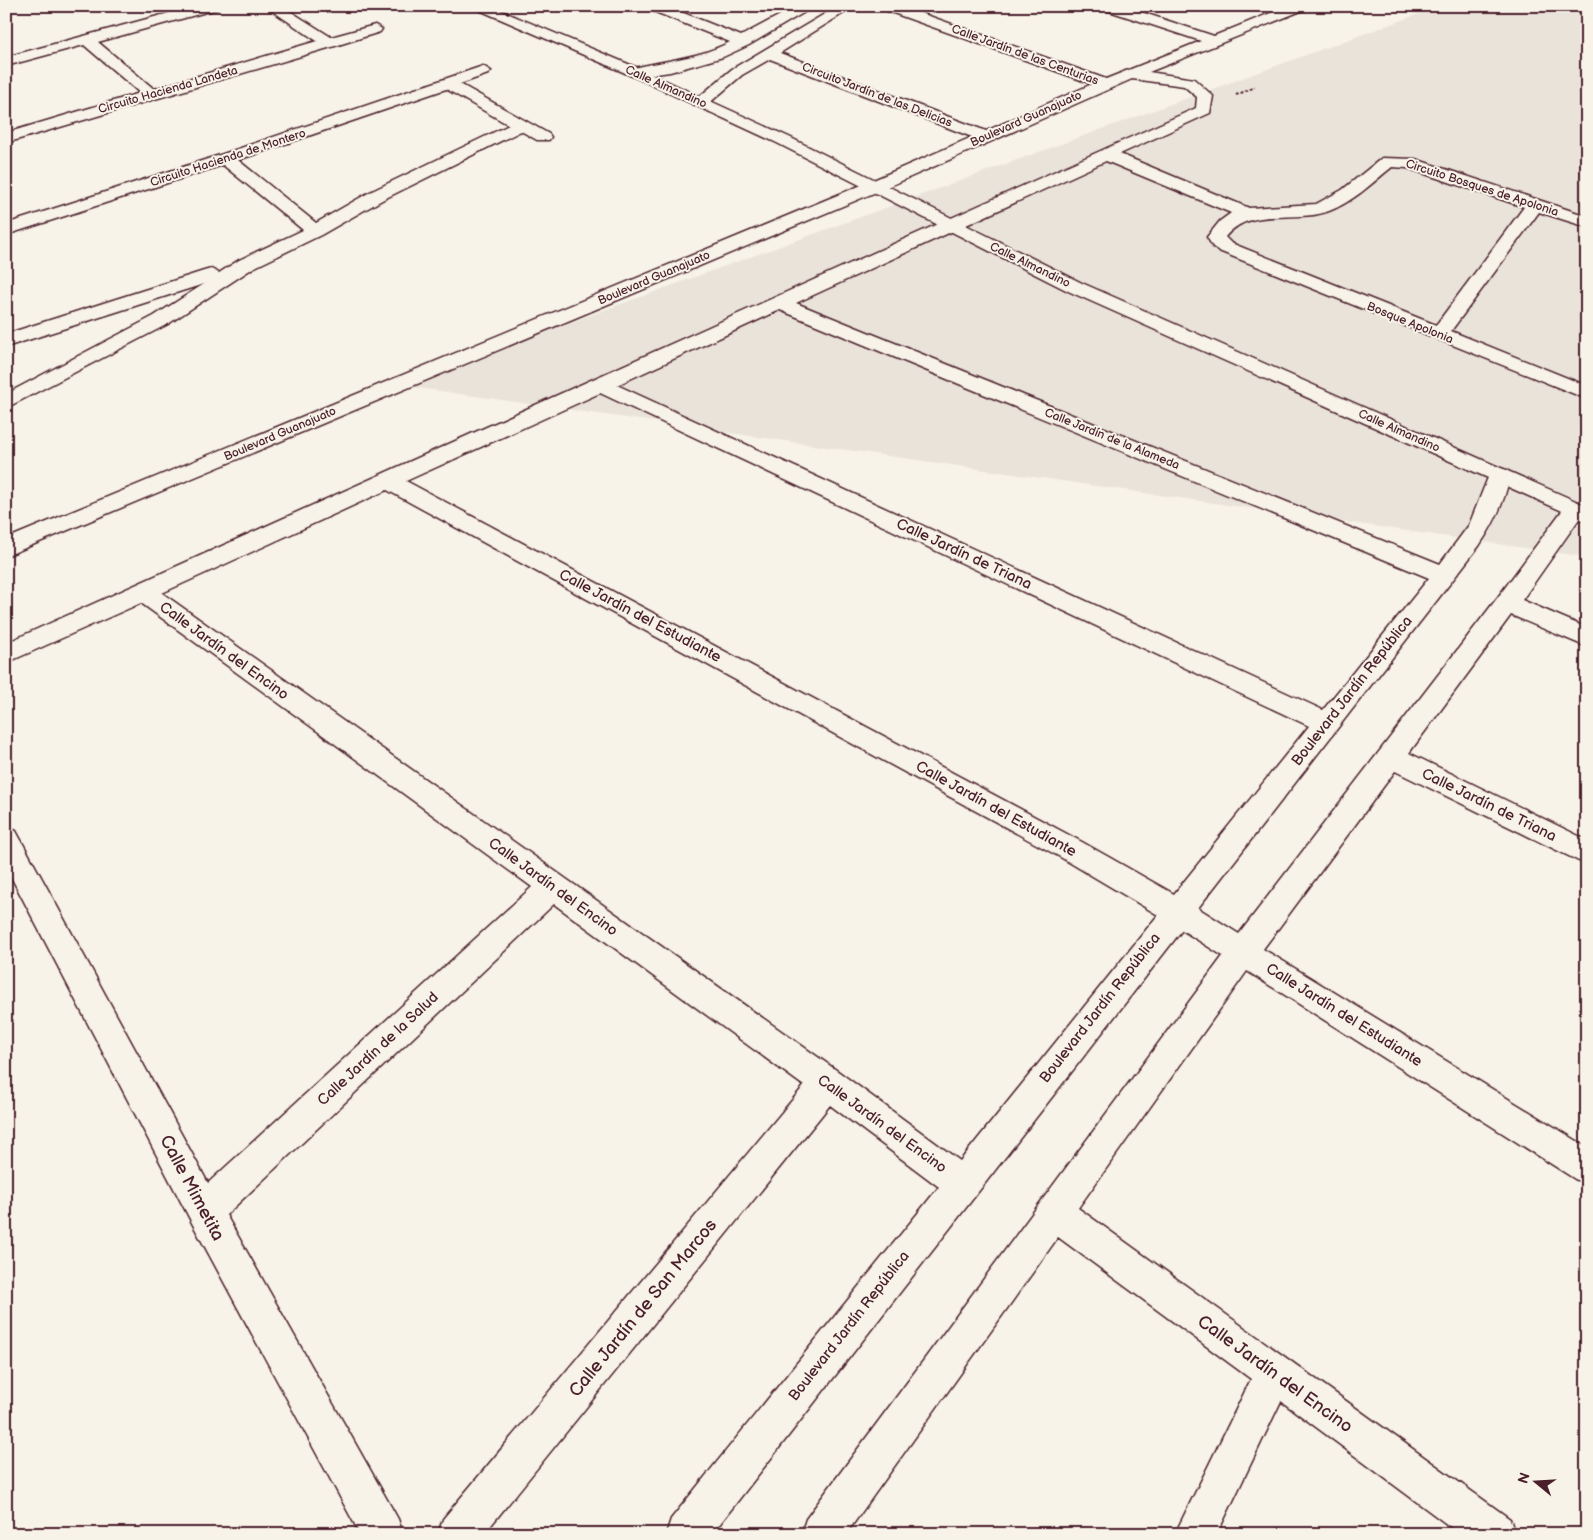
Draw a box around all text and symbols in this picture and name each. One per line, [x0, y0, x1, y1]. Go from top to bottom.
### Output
street label: Calle Jardín de las Centurias [949, 21, 1101, 89]
street label: Circuito Jardín de las Delicias [800, 59, 954, 131]
street label: Calle Almandino [623, 62, 709, 112]
street label: Circuito Hacienda Landeta [97, 63, 240, 117]
street label: Boulevard Guanajuato [968, 88, 1084, 150]
street label: Circuito Hacienda de Montero [148, 126, 308, 190]
street label: Circuito Bosques de Apolonia [1404, 156, 1560, 220]
street label: Calle Almandino [987, 239, 1073, 291]
street label: Boulevard Guanajuato [596, 248, 713, 308]
street label: Bosque Apolonia [1365, 299, 1456, 347]
street label: Boulevard Guanajuato [222, 404, 339, 464]
street label: Calle Jardín de la Alameda [1042, 405, 1182, 473]
street label: Calle Almandino [1356, 406, 1442, 456]
street label: Calle Jardín de Triana [893, 514, 1035, 594]
street label: Calle Jardín del Estudiante [556, 565, 724, 667]
street label: Calle Jardín del Encino [156, 598, 292, 704]
street label: Boulevard Jardín República [1287, 612, 1417, 770]
street label: Calle Jardín del Estudiante [912, 757, 1080, 861]
street label: Calle Jardín de Triana [1419, 764, 1559, 846]
street label: Calle Jardín del Encino [485, 834, 621, 940]
street label: Boulevard Jardín República [1035, 929, 1165, 1087]
street label: Calle Jardín del Estudiante [1262, 959, 1426, 1071]
street label: Calle Jardín de la Salud [314, 988, 442, 1110]
street label: Calle Jardín del Encino [814, 1071, 950, 1177]
street label: Calle Mimetita [155, 1132, 229, 1244]
street label: Calle Jardín de San Marcos [565, 1215, 721, 1401]
street label: Boulevard Jardín República [784, 1247, 914, 1405]
street label: Calle Jardín del Encino [1193, 1311, 1357, 1437]
north arrow [1510, 1458, 1560, 1508]
text: N [1514, 1471, 1534, 1486]

